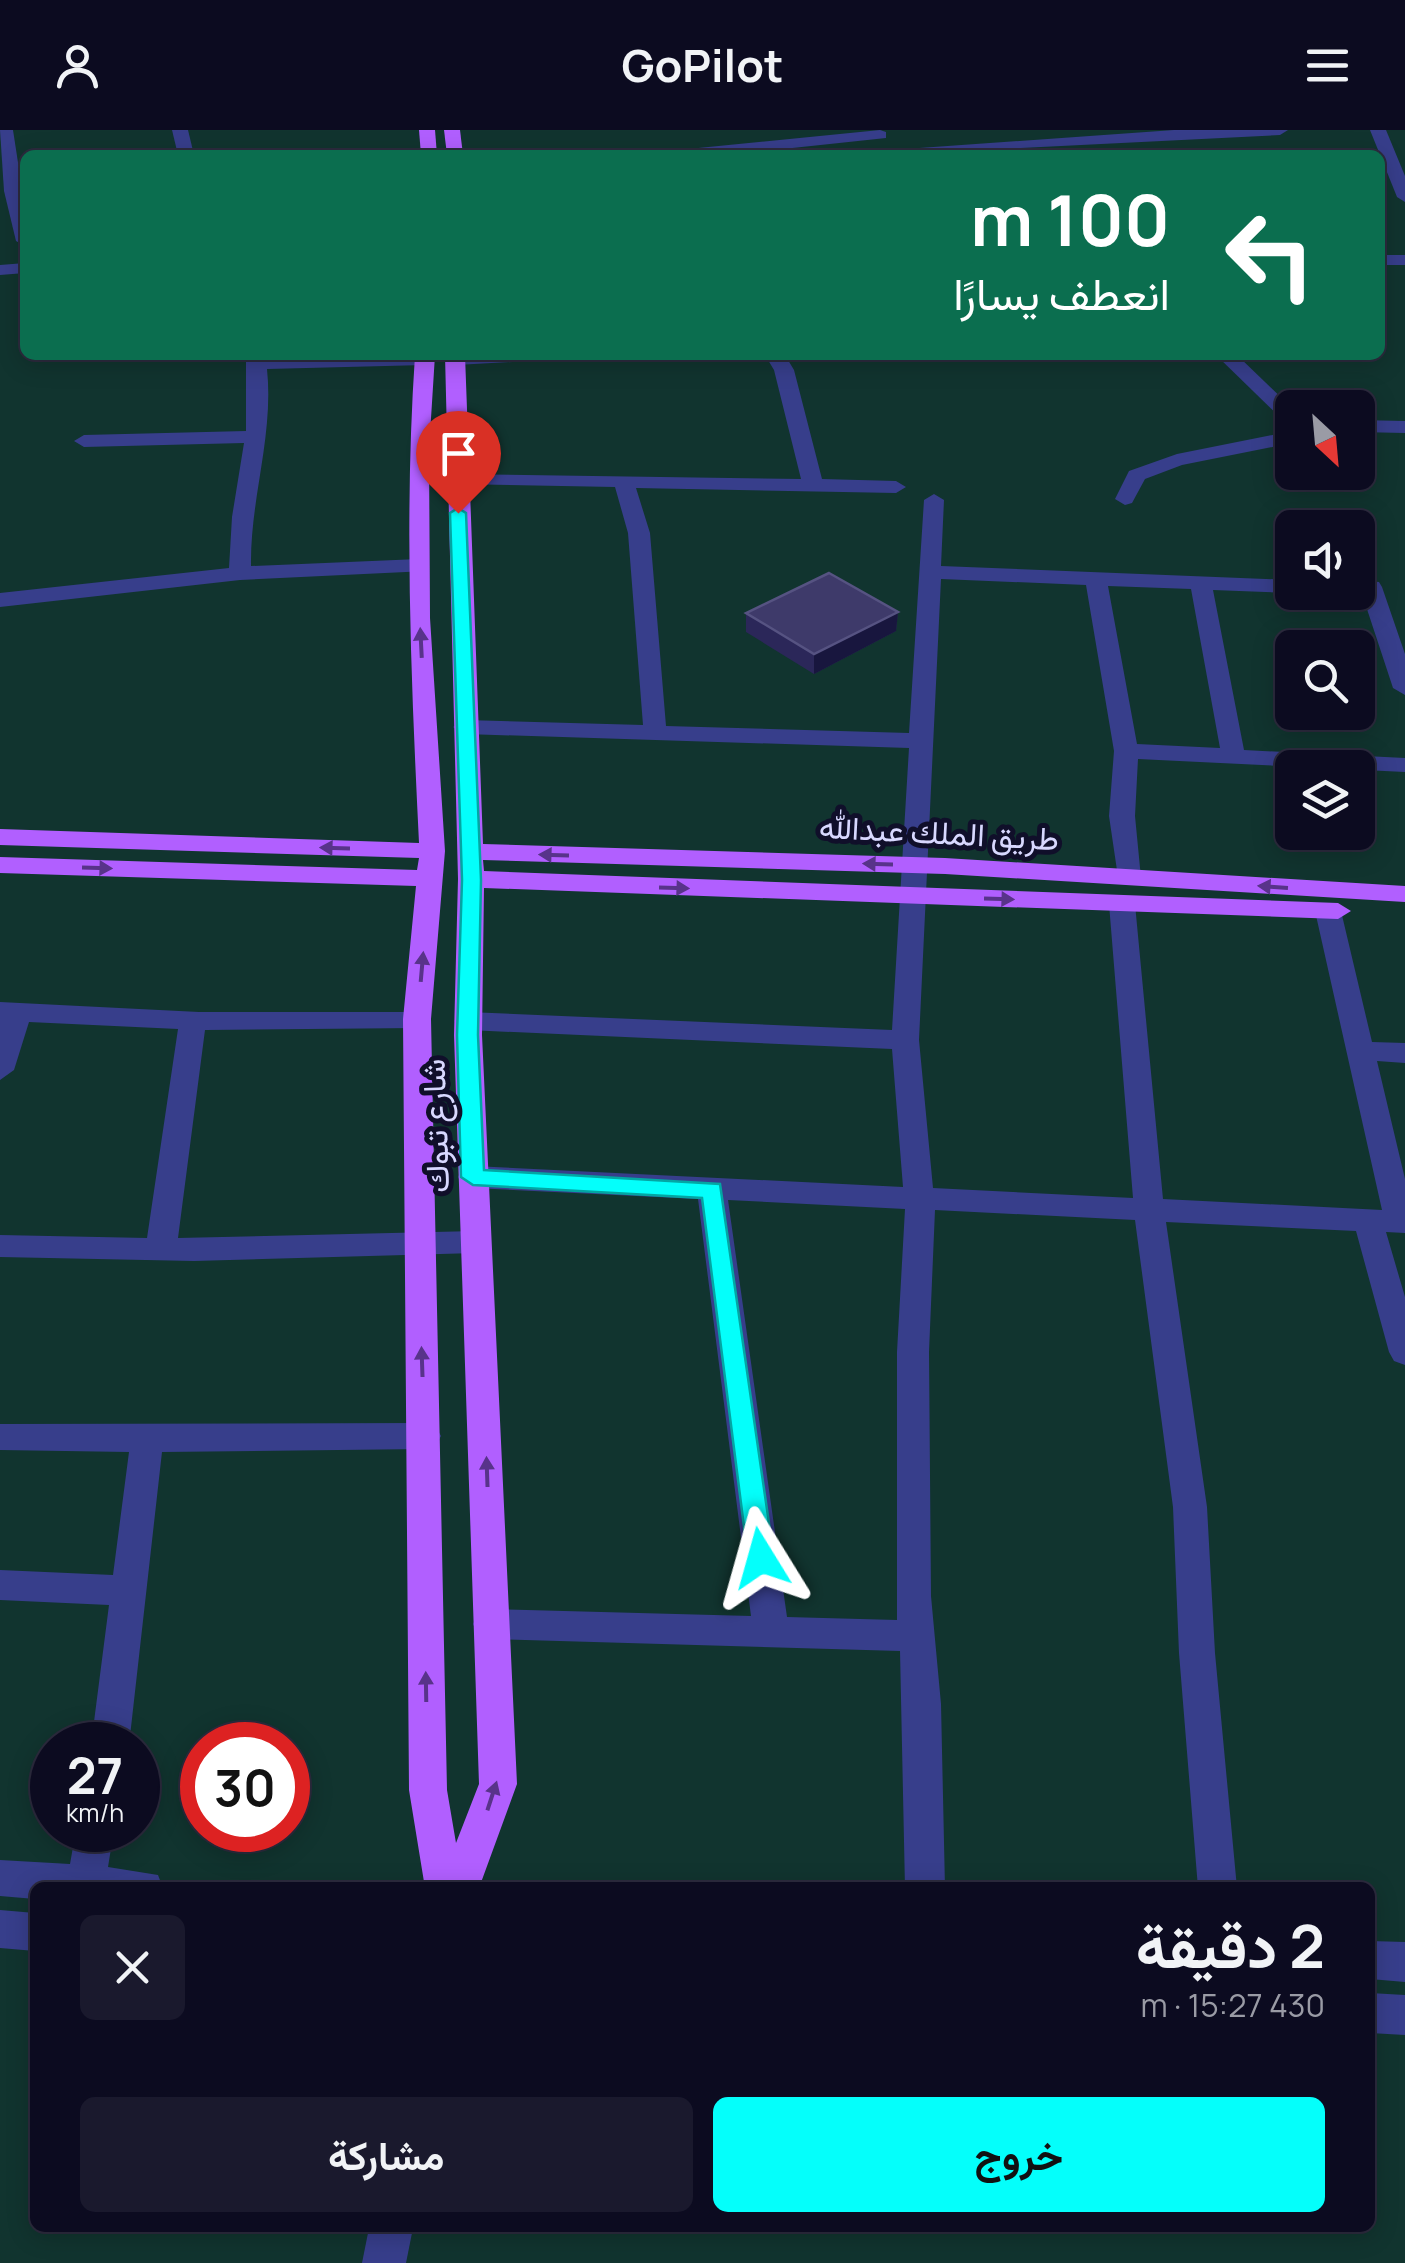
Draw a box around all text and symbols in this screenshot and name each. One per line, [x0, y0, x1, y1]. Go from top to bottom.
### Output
text: GoPilot [621, 34, 784, 96]
icon: person [50, 38, 105, 93]
icon: menu [1300, 38, 1355, 93]
text: 100 m [970, 171, 1170, 267]
icon: left [1205, 190, 1335, 320]
text: انعطف يسارًا [953, 262, 1170, 324]
north arrow [1275, 390, 1375, 490]
map controls [1275, 390, 1375, 850]
pin [416, 411, 501, 514]
icon: arrive [431, 426, 486, 481]
button: sound [1275, 510, 1375, 610]
one-way arrow [413, 626, 429, 658]
button: search [1275, 630, 1375, 730]
button: layers [1275, 750, 1375, 850]
street label: طريق الملك عبدالله [818, 804, 1060, 860]
one-way arrow [319, 839, 351, 855]
one-way arrow [537, 846, 569, 862]
one-way arrow [862, 855, 894, 871]
one-way arrow [82, 860, 114, 876]
one-way arrow [1256, 879, 1288, 895]
one-way arrow [658, 880, 690, 896]
one-way arrow [983, 892, 1015, 908]
one-way arrow [414, 950, 430, 982]
street label: شارع تبوك [411, 1058, 460, 1194]
one-way arrow [413, 1345, 429, 1377]
one-way arrow [478, 1456, 494, 1488]
position arrow [709, 1506, 813, 1610]
one-way arrow [418, 1670, 434, 1702]
speed limit sign: 30 [180, 1722, 310, 1852]
text: 27 [67, 1741, 123, 1809]
one-way arrow [486, 1781, 501, 1811]
text: km/h [66, 1795, 124, 1830]
text: 2 دقيقة [1136, 1904, 1325, 1986]
button: close [80, 1915, 185, 2020]
text: 430 m · 15:27 [1140, 1983, 1325, 2027]
button: مشاركة [80, 2097, 693, 2212]
button: خروج [713, 2097, 1325, 2212]

